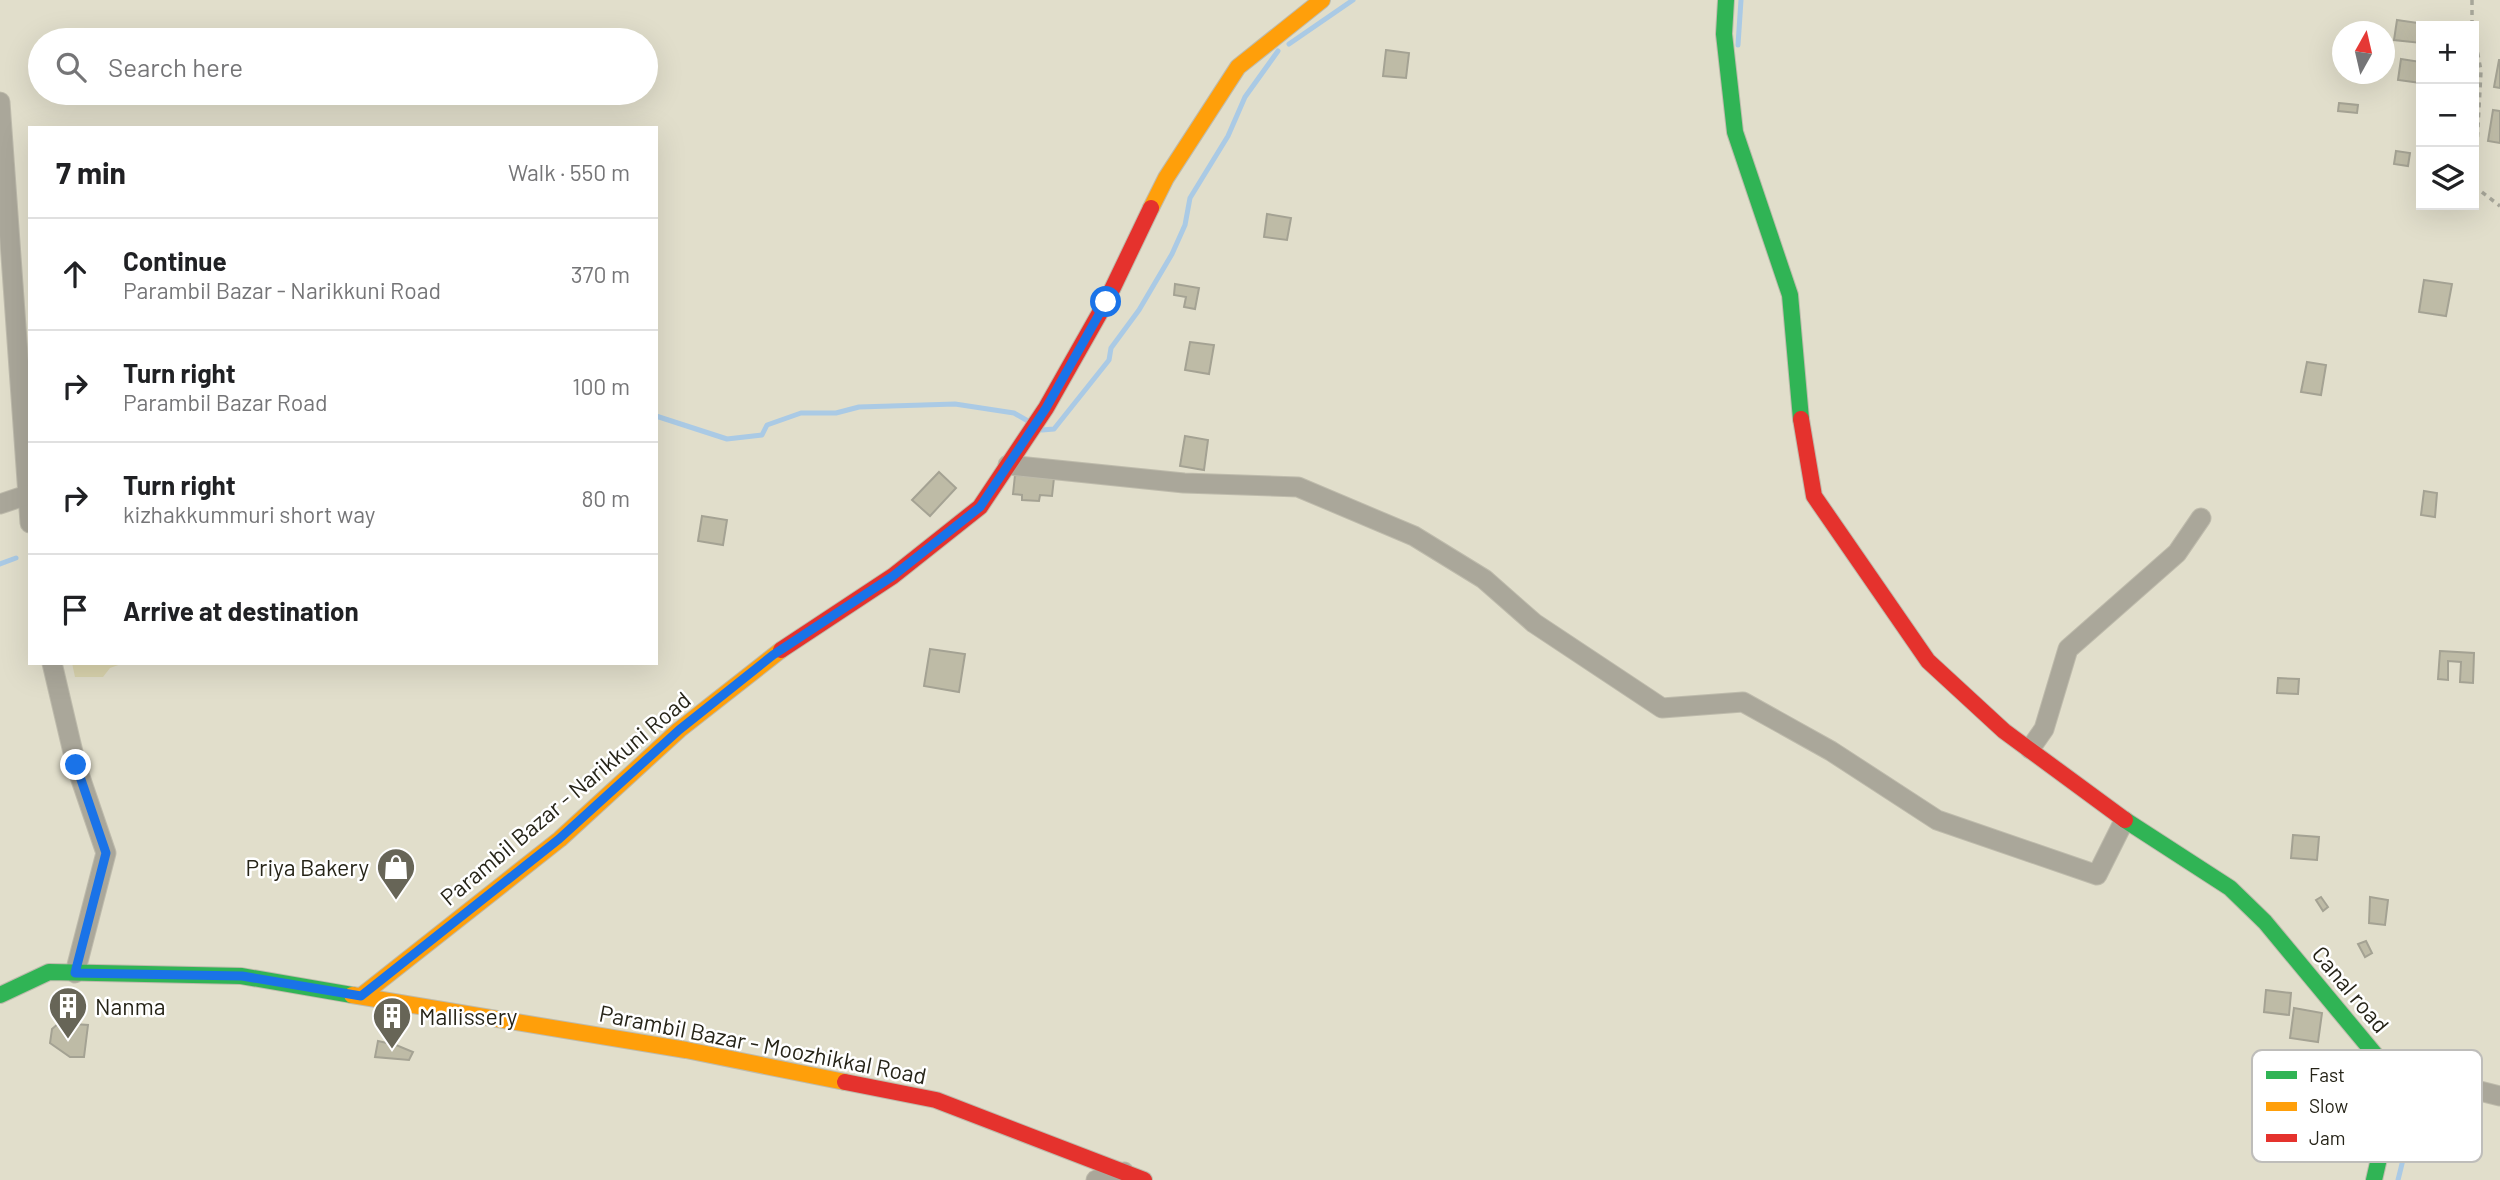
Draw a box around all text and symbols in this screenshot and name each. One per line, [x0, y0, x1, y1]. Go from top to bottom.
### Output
north arrow [2332, 21, 2395, 84]
map controls [2416, 21, 2479, 210]
button: + [2416, 21, 2479, 84]
search box [28, 28, 658, 105]
icon: search [52, 48, 90, 86]
text: Search here [108, 51, 243, 82]
button: − [2416, 84, 2479, 147]
button: layers [2416, 147, 2479, 210]
text: 7 min [56, 154, 126, 190]
text: Walk · 550 m [508, 158, 630, 186]
text: Continue [123, 245, 227, 276]
icon: ahead [56, 255, 94, 293]
text: 370 m [571, 260, 630, 288]
text: Parambil Bazar - Narikkuni Road [123, 276, 441, 304]
route start [1090, 286, 1121, 317]
text: Turn right [123, 357, 236, 388]
icon: right [56, 367, 94, 405]
text: 100 m [572, 372, 630, 400]
text: Parambil Bazar Road [123, 388, 328, 416]
text: Turn right [123, 469, 236, 500]
icon: right [56, 479, 94, 517]
text: 80 m [581, 484, 630, 512]
text: kizhakkummuri short way [123, 500, 375, 528]
icon: arrive [56, 591, 94, 629]
text: Arrive at destination [123, 595, 359, 626]
street label: Parambil Bazar - Narikkuni Road [434, 685, 696, 911]
route end [60, 749, 91, 780]
shop icon: Priya Bakery [375, 846, 417, 901]
place label: Priya Bakery [245, 853, 369, 881]
street label: Canal road [2307, 940, 2395, 1038]
building icon: Nanma [47, 985, 89, 1040]
place label: Nanma [95, 992, 165, 1020]
building icon: Mallissery [371, 995, 413, 1050]
street label: Parambil Bazar - Moozhikkal Road [597, 999, 929, 1089]
place label: Mallissery [419, 1002, 518, 1030]
legend [2252, 1050, 2482, 1162]
text: Fast [2309, 1063, 2345, 1086]
text: Slow [2309, 1094, 2348, 1117]
text: Jam [2309, 1126, 2345, 1149]

